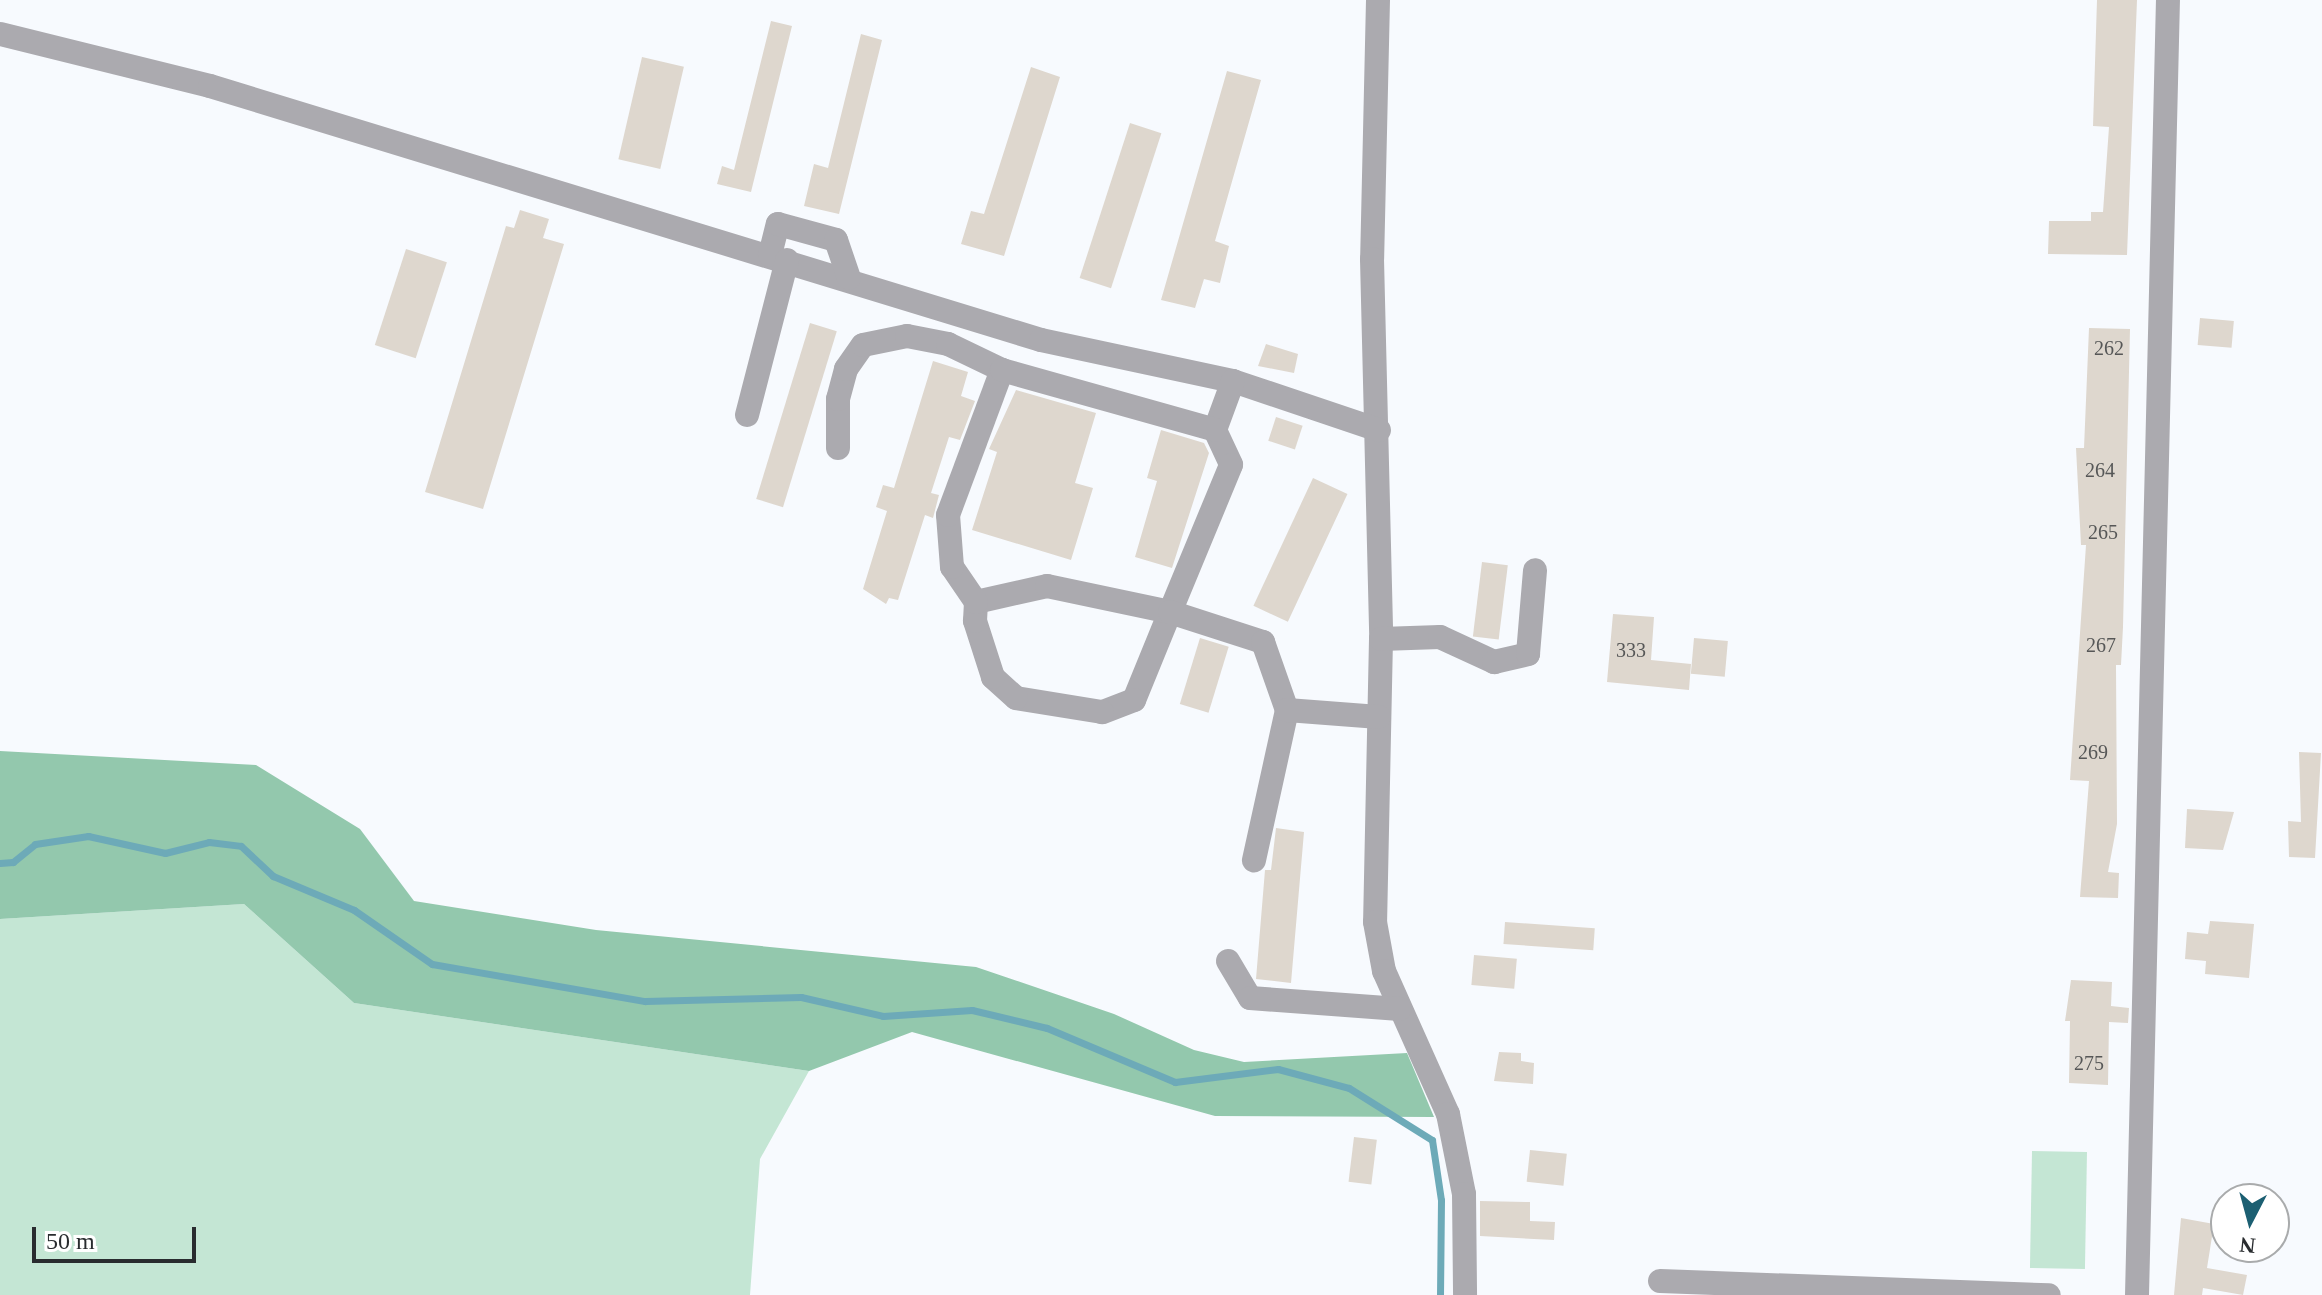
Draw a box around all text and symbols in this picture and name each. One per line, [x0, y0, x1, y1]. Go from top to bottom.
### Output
house number: 262 [2094, 336, 2124, 360]
house number: 264 [2085, 458, 2115, 482]
house number: 265 [2088, 520, 2118, 544]
house number: 267 [2086, 633, 2116, 657]
house number: 333 [1616, 638, 1646, 662]
house number: 269 [2078, 740, 2108, 764]
house number: 275 [2074, 1051, 2104, 1075]
north arrow [2210, 1183, 2290, 1263]
scale bar [36, 1211, 200, 1261]
text: 50 m [46, 1228, 95, 1254]
text: N [2238, 1232, 2257, 1259]

